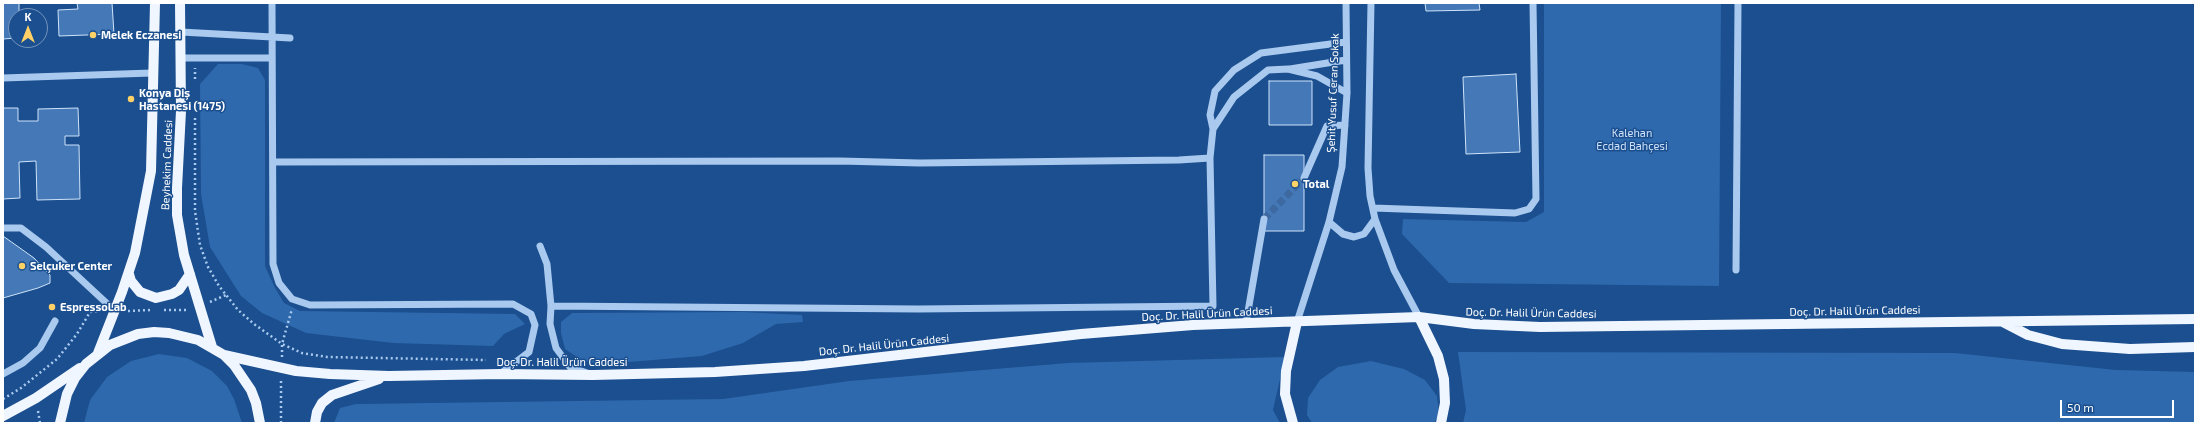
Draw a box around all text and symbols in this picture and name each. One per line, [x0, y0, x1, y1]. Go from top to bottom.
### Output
north arrow [8, 8, 48, 48]
text: K [25, 10, 31, 23]
place label: Melek Eczanesi [101, 28, 181, 42]
marker: Melek Eczanesi [88, 30, 98, 40]
street label: Şehit Yusuf Ceran Sokak [1324, 33, 1342, 153]
place label: Konya Diş Hastanesi (1475) [139, 86, 225, 112]
marker: Konya Diş Hastanesi (1475) [126, 94, 136, 104]
street label: Beyhekim Caddesi [159, 120, 175, 210]
park label: Kalehan Ecdad Bahçesi [1596, 126, 1668, 152]
place label: Total [1303, 177, 1329, 191]
marker: Total [1290, 179, 1300, 189]
place label: Selçuker Center [30, 259, 112, 273]
marker: Selçuker Center [17, 261, 27, 271]
place label: EspressoLab [60, 300, 126, 314]
marker: EspressoLab [47, 302, 57, 312]
street label: Doç. Dr. Halil Ürün Caddesi [1789, 303, 1921, 319]
street label: Doç. Dr. Halil Ürün Caddesi [1141, 304, 1273, 324]
street label: Doç. Dr. Halil Ürün Caddesi [1465, 305, 1597, 321]
street label: Doç. Dr. Halil Ürün Caddesi [818, 332, 950, 358]
street label: Doç. Dr. Halil Ürün Caddesi [496, 355, 628, 369]
scale bar [2062, 392, 2176, 418]
text: 50 m [2067, 400, 2094, 414]

